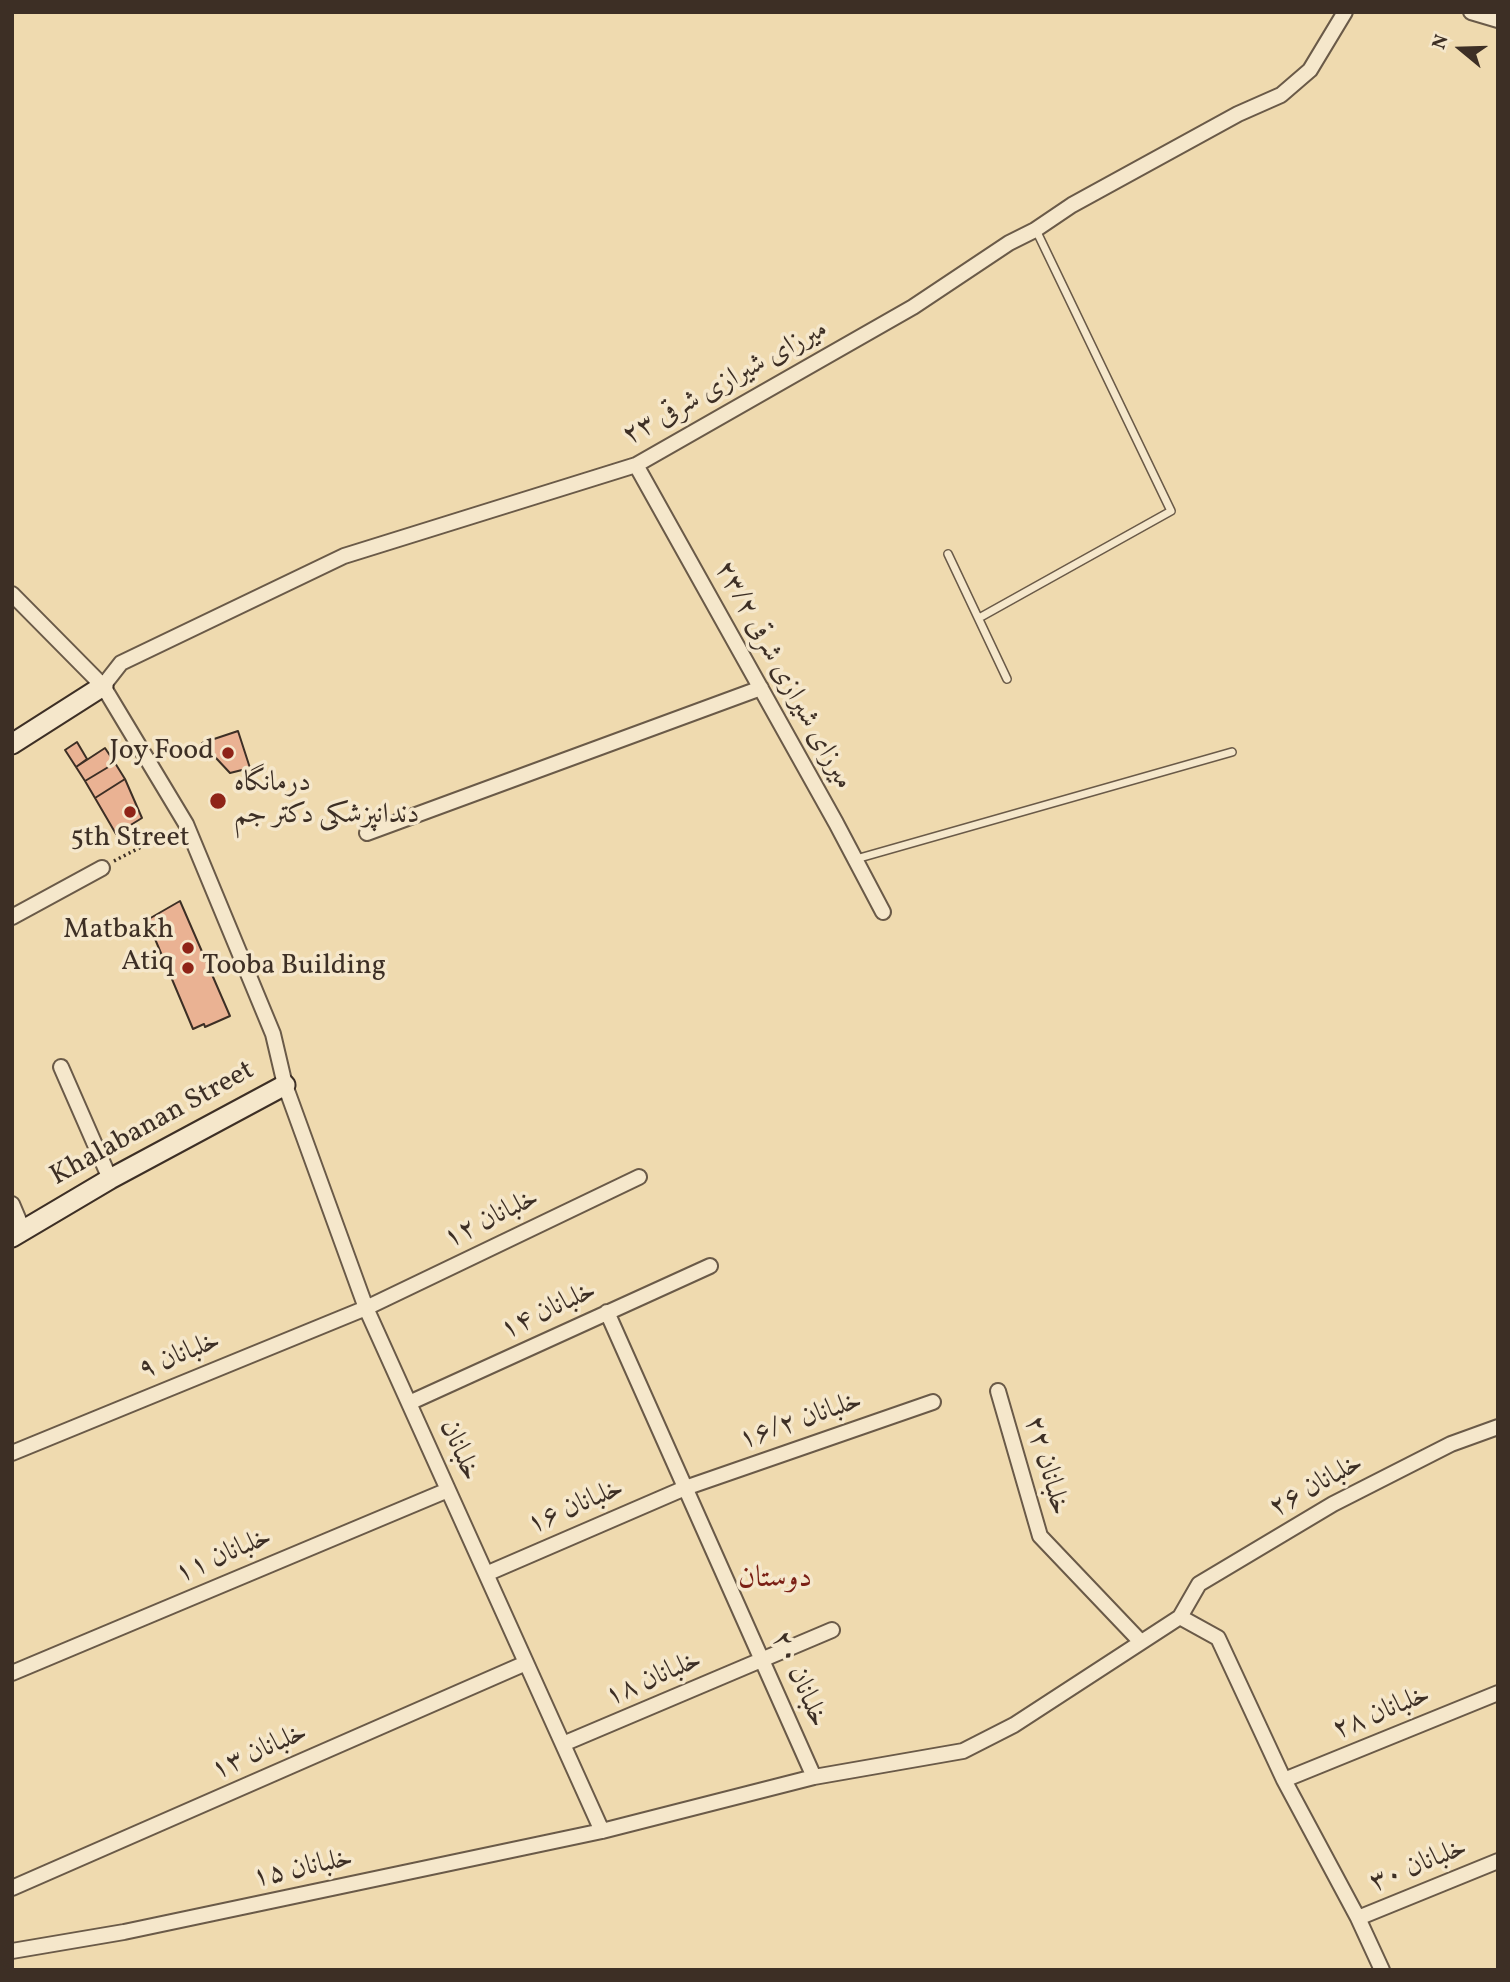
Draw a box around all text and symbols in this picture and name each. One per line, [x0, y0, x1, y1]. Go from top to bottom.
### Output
north arrow [1426, 14, 1496, 84]
text: N [1427, 31, 1456, 53]
street label: ۲۳ میرزای شیرازی شرقی [618, 314, 834, 454]
street label: ۲۳/۲ میرزای شیرازی شرقی [705, 556, 859, 796]
place label: Joy Food [110, 736, 214, 770]
marker: Joy Food [220, 745, 236, 761]
place label: درمانگاه دندانپزشکی دکتر جم [234, 768, 419, 834]
marker: درمانگاه دندانپزشکی دکتر جم [208, 791, 228, 811]
marker: 5th Street [122, 804, 138, 820]
place label: 5th Street [71, 823, 189, 857]
place label: Matbakh Atiq [63, 915, 174, 981]
marker: Matbakh Atiq [180, 940, 196, 956]
place label: Tooba Building [202, 951, 386, 985]
marker: Tooba Building [180, 960, 196, 976]
street label: Khalabanan Street [45, 1055, 261, 1195]
street label: ۱۲ خلبانان [439, 1183, 545, 1257]
street label: ۱۴ خلبانان [496, 1275, 602, 1349]
street label: ۹ خلبانان [134, 1325, 226, 1389]
street label: ۱۶/۲ خلبانان [735, 1385, 867, 1459]
street label: ۲۲ خلبانان [1015, 1412, 1075, 1520]
street label: خلبانان [430, 1415, 486, 1487]
street label: ۲۶ خلبانان [1264, 1448, 1370, 1526]
street label: ۱۶ خلبانان [523, 1473, 629, 1543]
street label: ۱۱ خلبانان [171, 1522, 277, 1592]
district label: دوستان [738, 1562, 812, 1598]
street label: ۲۰ خلبانان [762, 1627, 834, 1733]
street label: ۱۸ خلبانان [601, 1645, 707, 1715]
street label: ۲۸ خلبانان [1328, 1679, 1436, 1749]
street label: ۱۳ خلبانان [207, 1717, 313, 1789]
street label: ۳۰ خلبانان [1365, 1832, 1473, 1902]
street label: ۱۵ خلبانان [250, 1843, 356, 1897]

